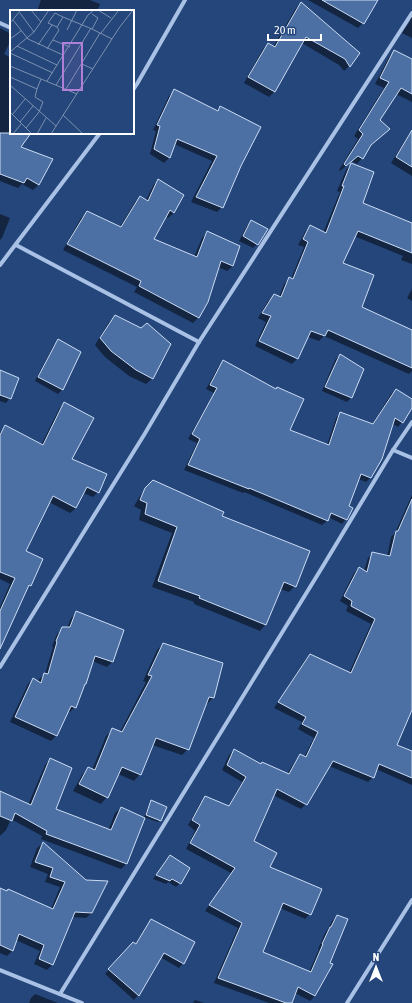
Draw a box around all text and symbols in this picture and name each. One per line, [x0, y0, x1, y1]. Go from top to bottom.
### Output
inset map [10, 10, 134, 134]
scale bar [268, 16, 321, 42]
text: 20 m [274, 23, 296, 37]
north arrow [356, 947, 396, 987]
text: N [373, 951, 379, 963]

